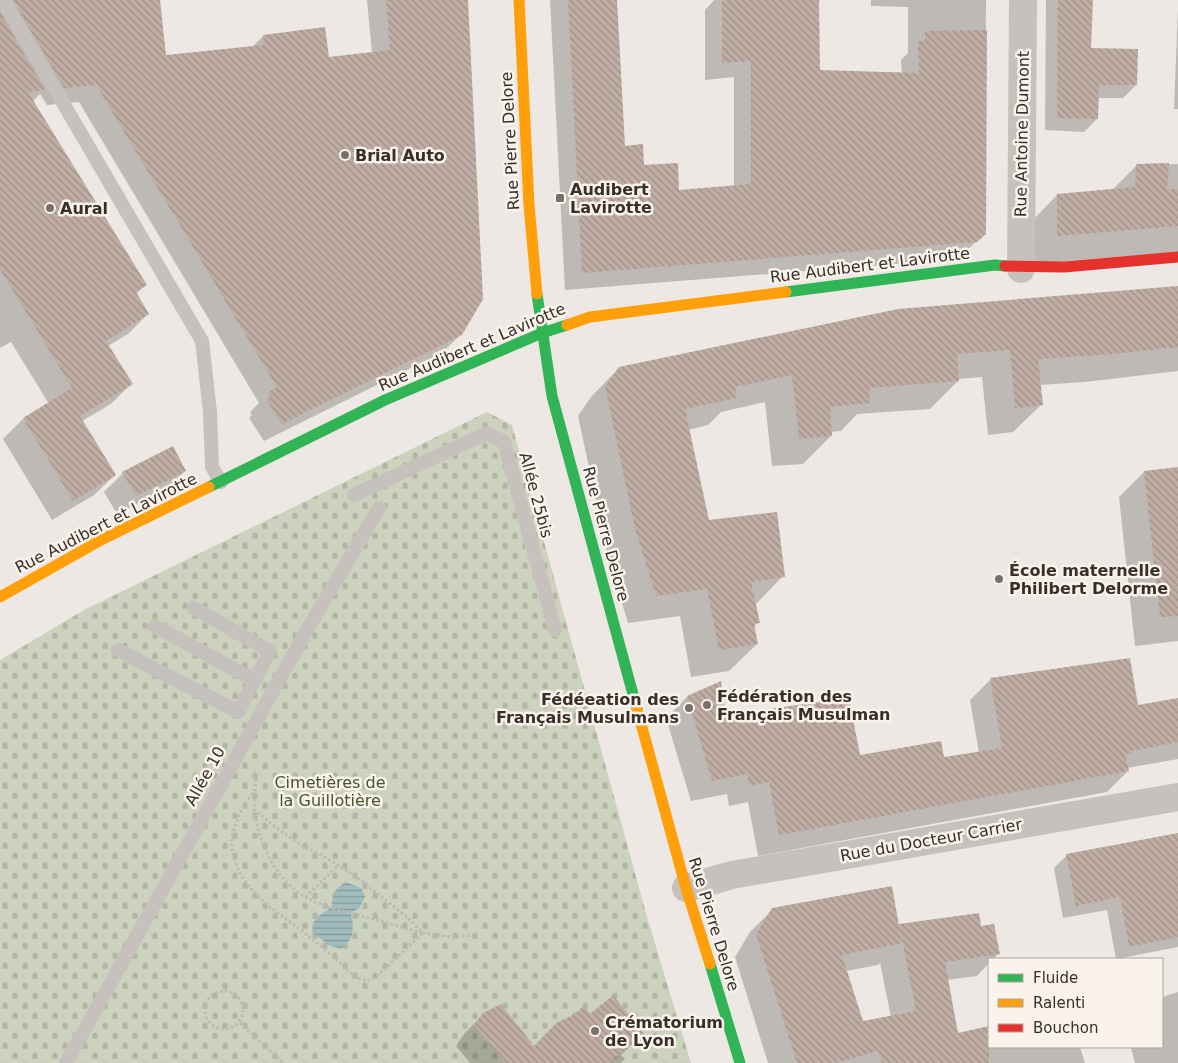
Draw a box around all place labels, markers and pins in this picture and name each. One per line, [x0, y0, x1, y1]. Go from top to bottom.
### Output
place label: Brial Auto [355, 146, 445, 165]
marker: Brial Auto [339, 149, 351, 161]
place label: Audibert Lavirotte [570, 180, 652, 217]
marker: Audibert Lavirotte [554, 192, 566, 204]
place label: Aural [60, 199, 108, 218]
marker: Aural [44, 202, 56, 214]
place label: École maternelle Philibert Delorme [1009, 561, 1168, 598]
marker: École maternelle Philibert Delorme [993, 573, 1005, 585]
place label: Fédération des Français Musulman [717, 687, 890, 724]
place label: Fédéeation des Français Musulmans [496, 690, 679, 727]
marker: Fédération des Français Musulman [701, 699, 713, 711]
marker: Fédéeation des Français Musulmans [683, 702, 695, 714]
place label: Crématorium de Lyon [605, 1013, 723, 1050]
marker: Crématorium de Lyon [589, 1025, 601, 1037]

